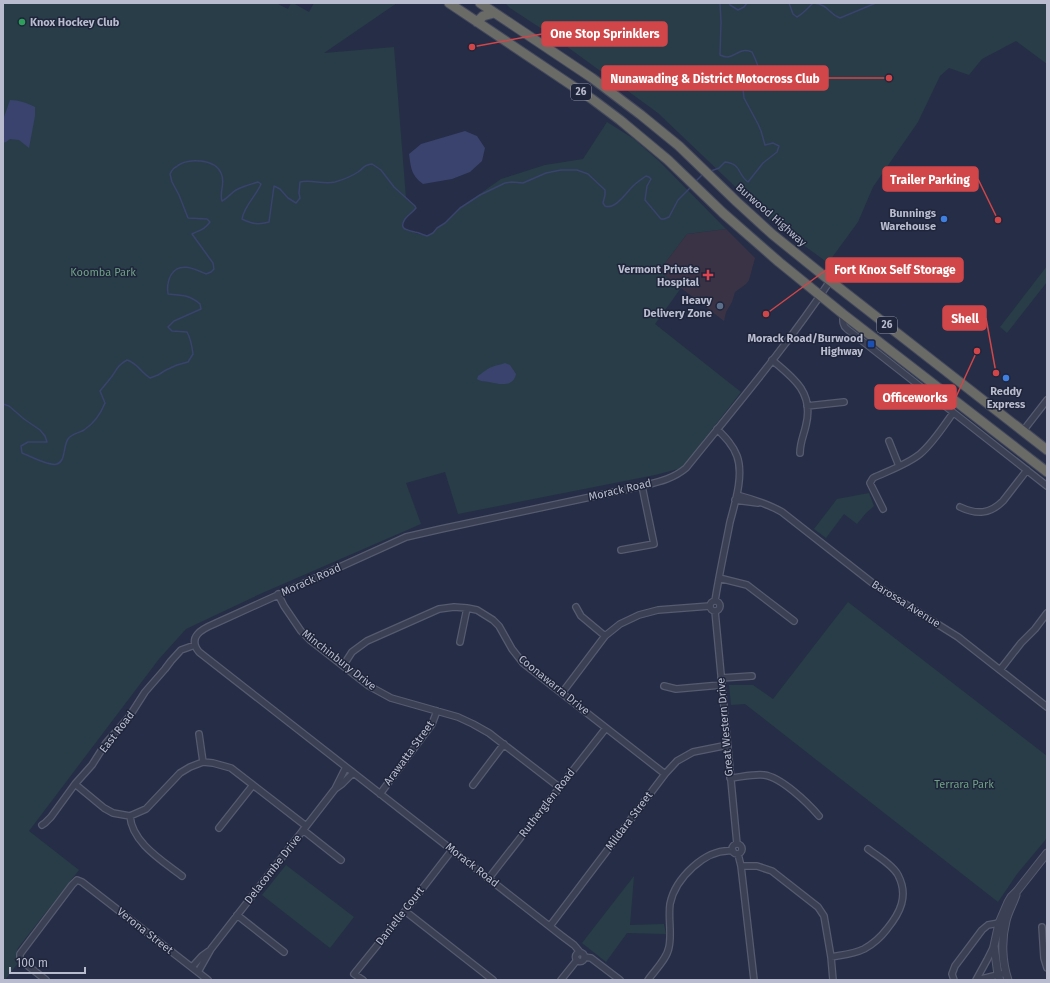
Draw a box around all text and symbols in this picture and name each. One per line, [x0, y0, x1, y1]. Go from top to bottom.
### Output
place label: Knox Hockey Club [30, 16, 120, 29]
marker: Knox Hockey Club [17, 17, 27, 27]
callout: One Stop Sprinklers [542, 22, 667, 46]
text: One Stop Sprinklers [550, 27, 660, 41]
callout: Nunawading & District Motocross Club [602, 66, 828, 90]
text: Nunawading & District Motocross Club [610, 72, 820, 86]
road number: 26 [571, 84, 591, 100]
callout: Trailer Parking [883, 167, 978, 191]
text: Trailer Parking [890, 173, 970, 187]
street label: Burwood Highway [733, 181, 809, 250]
place label: Bunnings Warehouse [880, 207, 937, 233]
marker: Bunnings Warehouse [939, 214, 949, 224]
callout: Fort Knox Self Storage [826, 258, 963, 282]
place label: Vermont Private Hospital [617, 263, 700, 289]
text: Fort Knox Self Storage [834, 263, 956, 277]
park label: Koomba Park [70, 266, 136, 279]
marker: Vermont Private Hospital [702, 269, 714, 281]
place label: Heavy Delivery Zone [643, 294, 712, 320]
marker: Heavy Delivery Zone [715, 301, 725, 311]
callout: Shell [943, 306, 986, 330]
text: Shell [951, 312, 979, 326]
road number: 26 [877, 317, 897, 333]
place label: Morack Road/Burwood Highway [747, 332, 863, 358]
marker: Morack Road/Burwood Highway [866, 339, 876, 349]
marker: Reddy Express [1001, 373, 1011, 383]
callout: Officeworks [875, 385, 956, 409]
place label: Reddy Express [987, 385, 1026, 411]
text: Officeworks [882, 391, 948, 405]
street label: Morack Road [587, 476, 653, 504]
street label: Morack Road [279, 561, 343, 599]
street label: Barossa Avenue [869, 578, 943, 630]
street label: Minchinbury Drive [299, 627, 379, 693]
street label: Coonawarra Drive [516, 652, 592, 718]
street label: Great Western Drive [714, 677, 736, 777]
street label: East Road [97, 709, 137, 755]
street label: Arawatta Street [381, 718, 437, 788]
street label: Rutherglen Road [516, 766, 578, 840]
park label: Terrara Park [934, 778, 994, 791]
street label: Mildara Street [603, 789, 655, 853]
street label: Delacombe Drive [242, 832, 304, 906]
street label: Morack Road [443, 840, 501, 890]
street label: Danielle Court [373, 884, 427, 948]
street label: Verona Street [114, 905, 176, 957]
scale bar [10, 949, 85, 975]
text: 100 m [16, 956, 48, 970]

